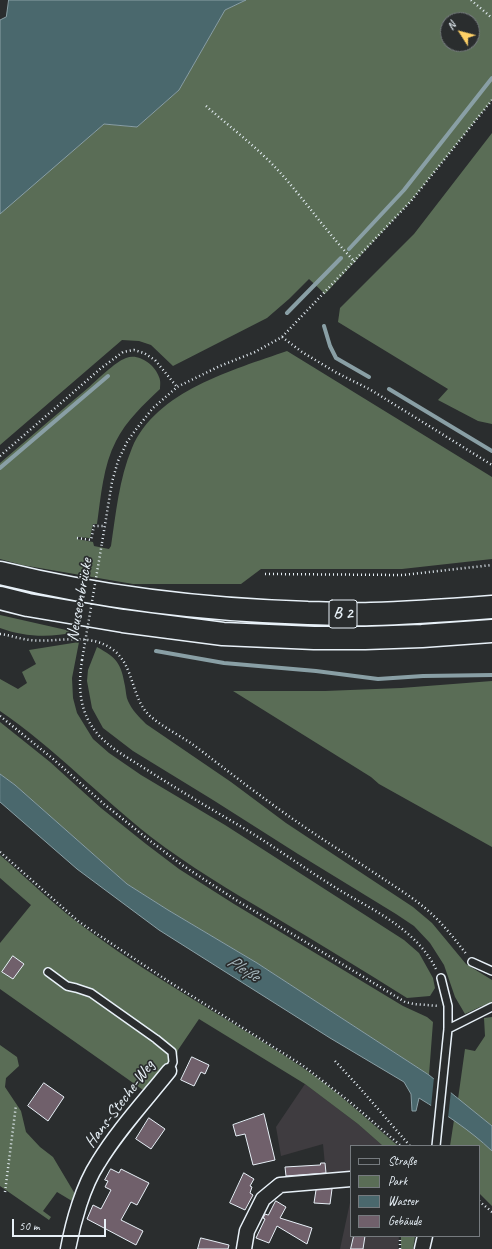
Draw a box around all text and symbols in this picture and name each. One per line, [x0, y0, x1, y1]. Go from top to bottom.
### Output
north arrow [440, 12, 480, 52]
text: N [443, 19, 459, 32]
street label: Neuseenbrücke [63, 557, 97, 643]
road number: B 2 [329, 600, 357, 628]
water label: Pleiße [223, 951, 263, 987]
street label: Hans-Steche-Weg [80, 1056, 160, 1152]
legend [350, 1145, 480, 1237]
text: Straße [388, 1153, 416, 1169]
text: Park [388, 1173, 407, 1189]
text: Wasser [388, 1193, 418, 1209]
scale bar [14, 1211, 108, 1237]
text: Gebäude [388, 1213, 421, 1229]
text: 50 m [19, 1218, 39, 1234]

